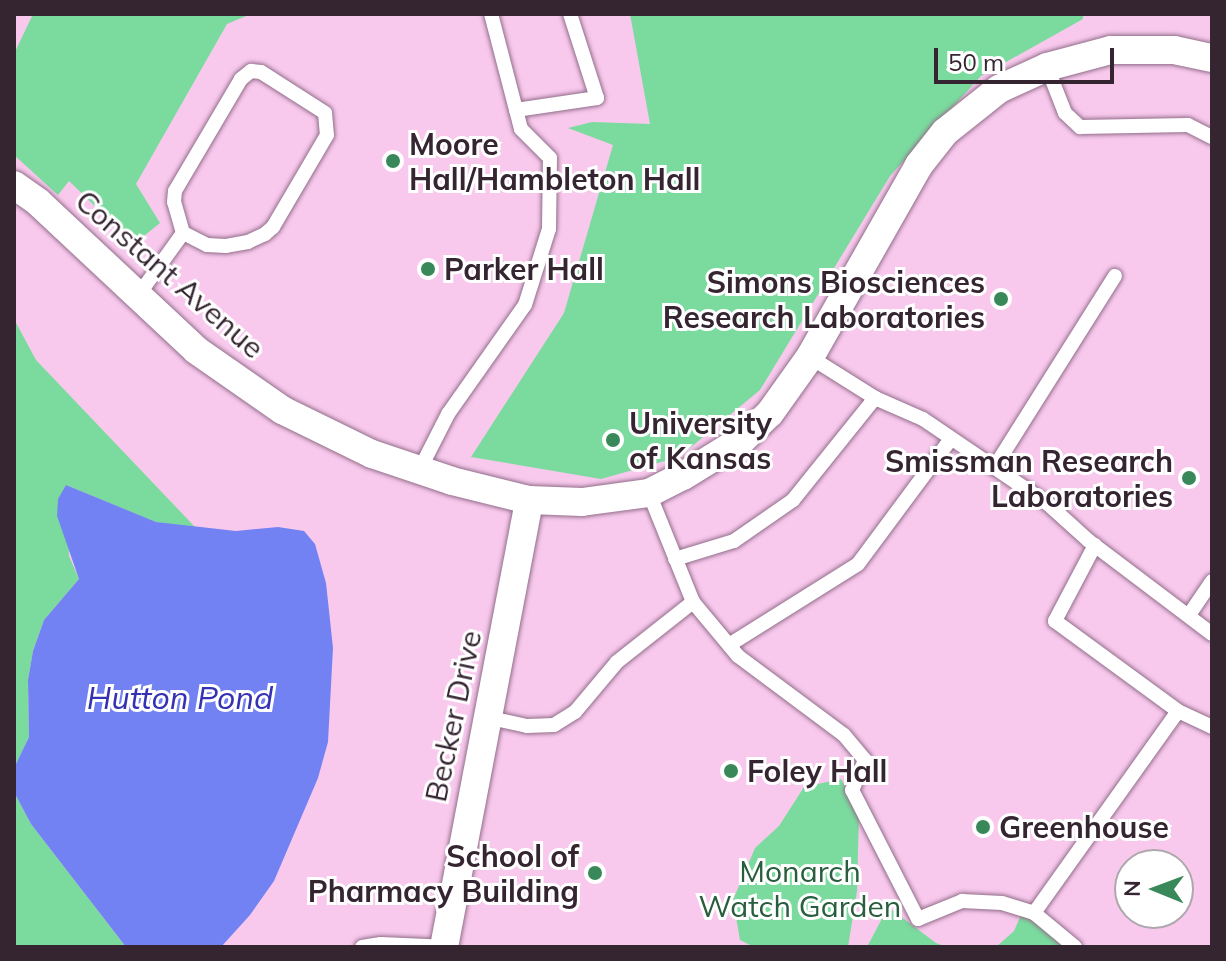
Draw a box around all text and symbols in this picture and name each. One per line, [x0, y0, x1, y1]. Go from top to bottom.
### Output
scale bar [938, 32, 1118, 82]
text: 50 m [948, 47, 1004, 77]
place label: Moore Hall/Hambleton Hall [409, 126, 700, 196]
marker: Moore Hall/Hambleton Hall [384, 152, 402, 170]
street label: Constant Avenue [68, 182, 272, 366]
place label: Parker Hall [444, 251, 604, 287]
marker: Parker Hall [419, 260, 437, 278]
place label: Simons Biosciences Research Laboratories [663, 264, 985, 334]
marker: Simons Biosciences Research Laboratories [992, 290, 1010, 308]
place label: University of Kansas [629, 405, 772, 476]
marker: University of Kansas [604, 431, 622, 449]
place label: Smissman Research Laboratories [885, 443, 1173, 514]
marker: Smissman Research Laboratories [1180, 469, 1198, 487]
street label: Becker Drive [417, 627, 489, 805]
water label: Hutton Pond [87, 678, 273, 716]
place label: Foley Hall [747, 753, 887, 789]
marker: Foley Hall [722, 762, 740, 780]
place label: Greenhouse [999, 809, 1169, 845]
marker: Greenhouse [974, 818, 992, 836]
place label: School of Pharmacy Building [308, 838, 579, 908]
north arrow [1114, 849, 1194, 929]
park label: Monarch Watch Garden [699, 853, 901, 924]
marker: School of Pharmacy Building [586, 864, 604, 882]
text: N [1118, 880, 1146, 897]

